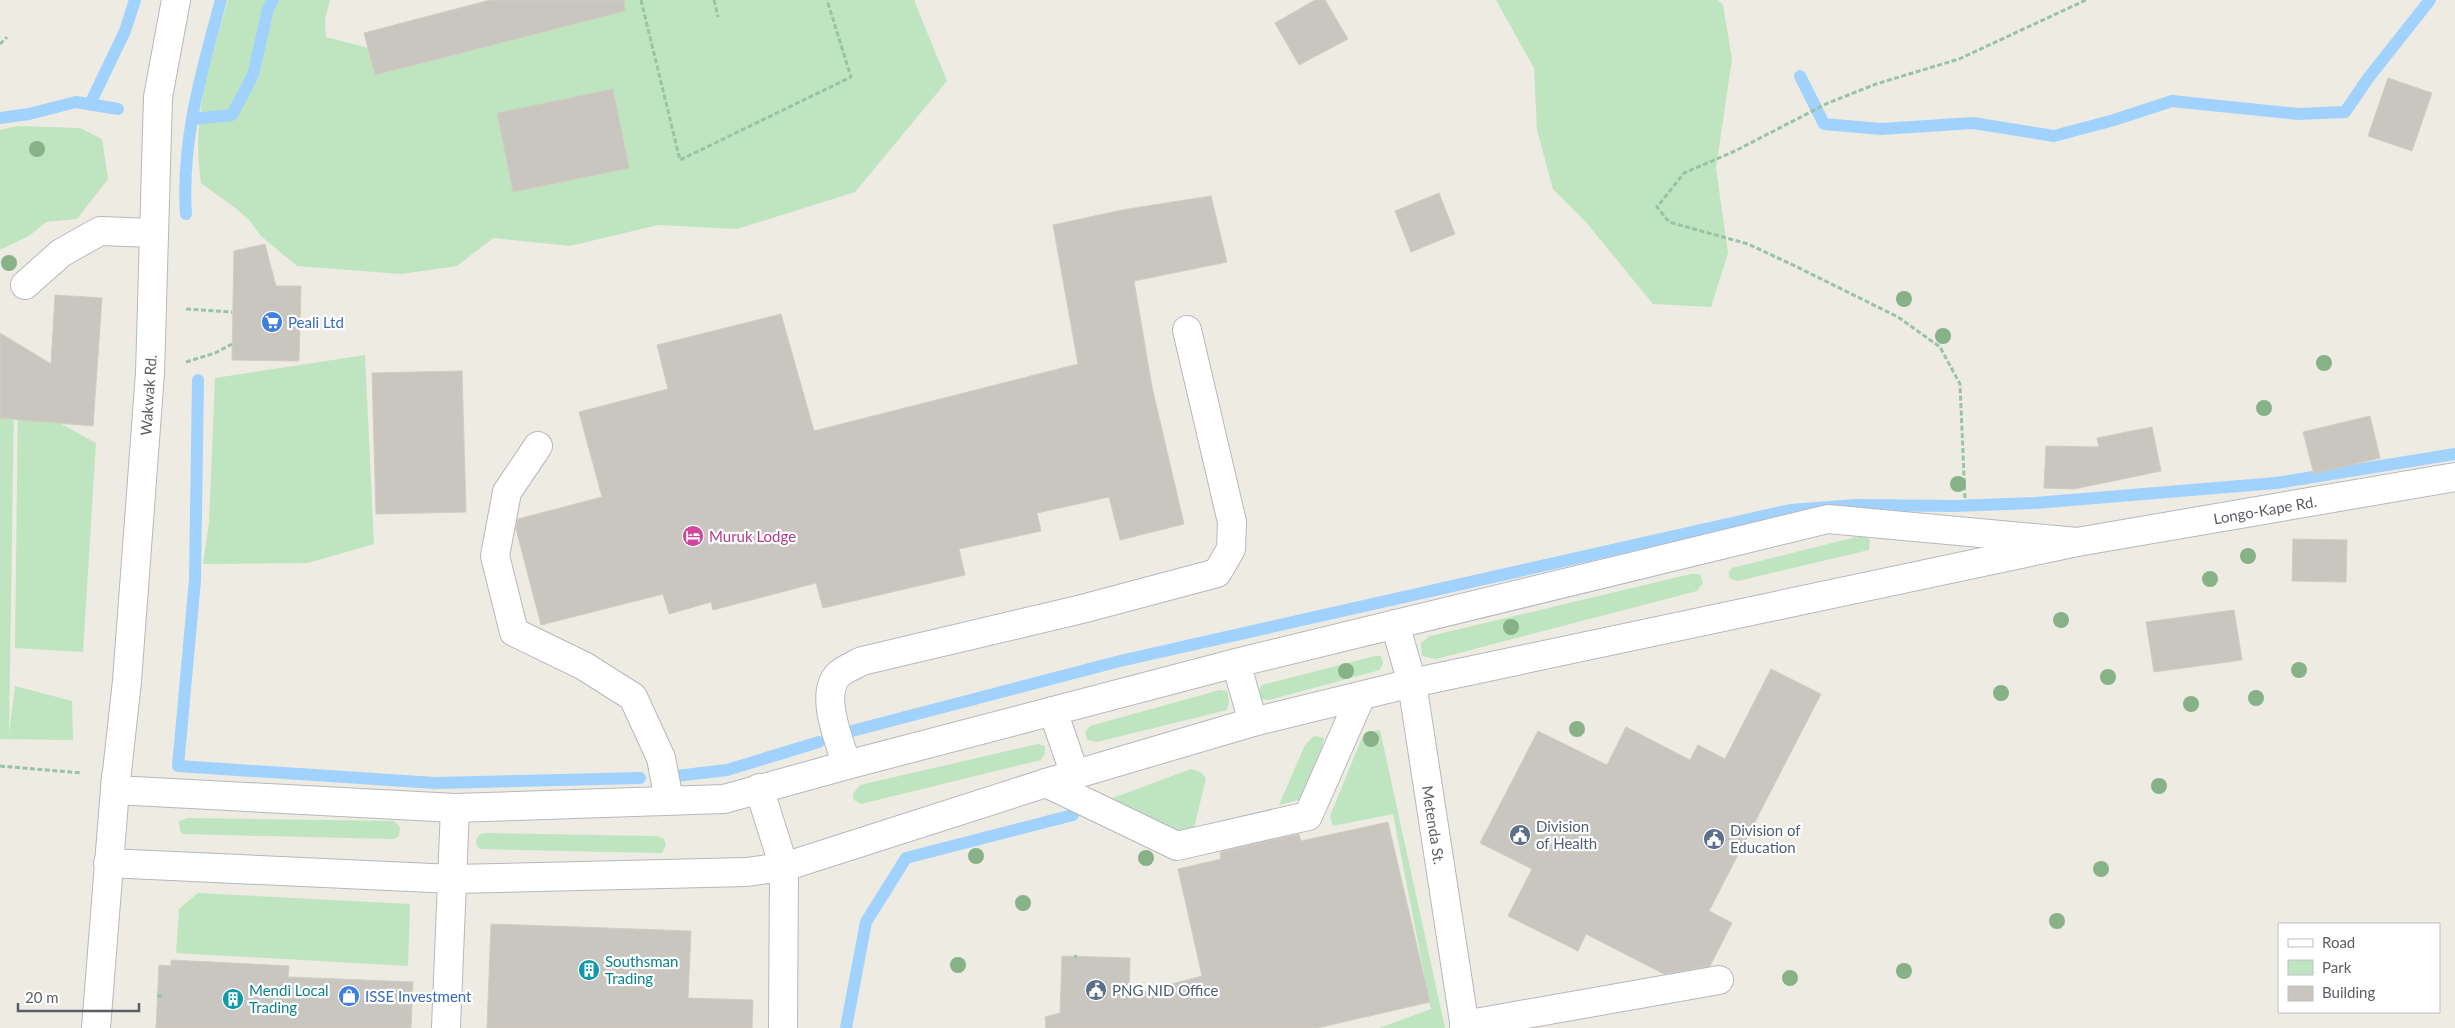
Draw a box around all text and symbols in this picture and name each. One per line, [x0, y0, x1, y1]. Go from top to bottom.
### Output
supermarket icon: Peali Ltd [260, 310, 284, 334]
place label: Peali Ltd [288, 313, 344, 331]
street label: Wakwak Rd. [136, 354, 160, 436]
street label: Longo-Kape Rd. [2212, 492, 2318, 527]
hotel icon: Muruk Lodge [681, 524, 705, 548]
place label: Muruk Lodge [709, 527, 796, 545]
street label: Metenda St. [1419, 784, 1449, 866]
place label: Division of Health [1536, 817, 1597, 852]
place label: Division of Education [1730, 821, 1801, 856]
public building icon: Division of Health [1508, 823, 1532, 847]
public building icon: Division of Education [1702, 827, 1726, 851]
legend [2278, 923, 2440, 1013]
text: Road [2322, 933, 2355, 951]
place label: Southsman Trading [605, 952, 678, 987]
building icon: Southsman Trading [577, 958, 601, 982]
text: Park [2322, 958, 2352, 976]
public building icon: PNG NID Office [1084, 978, 1108, 1002]
scale bar [18, 980, 139, 1012]
place label: Mendi Local Trading [249, 981, 329, 1016]
place label: PNG NID Office [1112, 981, 1218, 999]
text: Building [2322, 983, 2375, 1001]
shop icon: ISSE Investment [337, 984, 361, 1008]
building icon: Mendi Local Trading [221, 987, 245, 1011]
place label: ISSE Investment [365, 987, 472, 1005]
text: 20 m [25, 988, 59, 1006]

